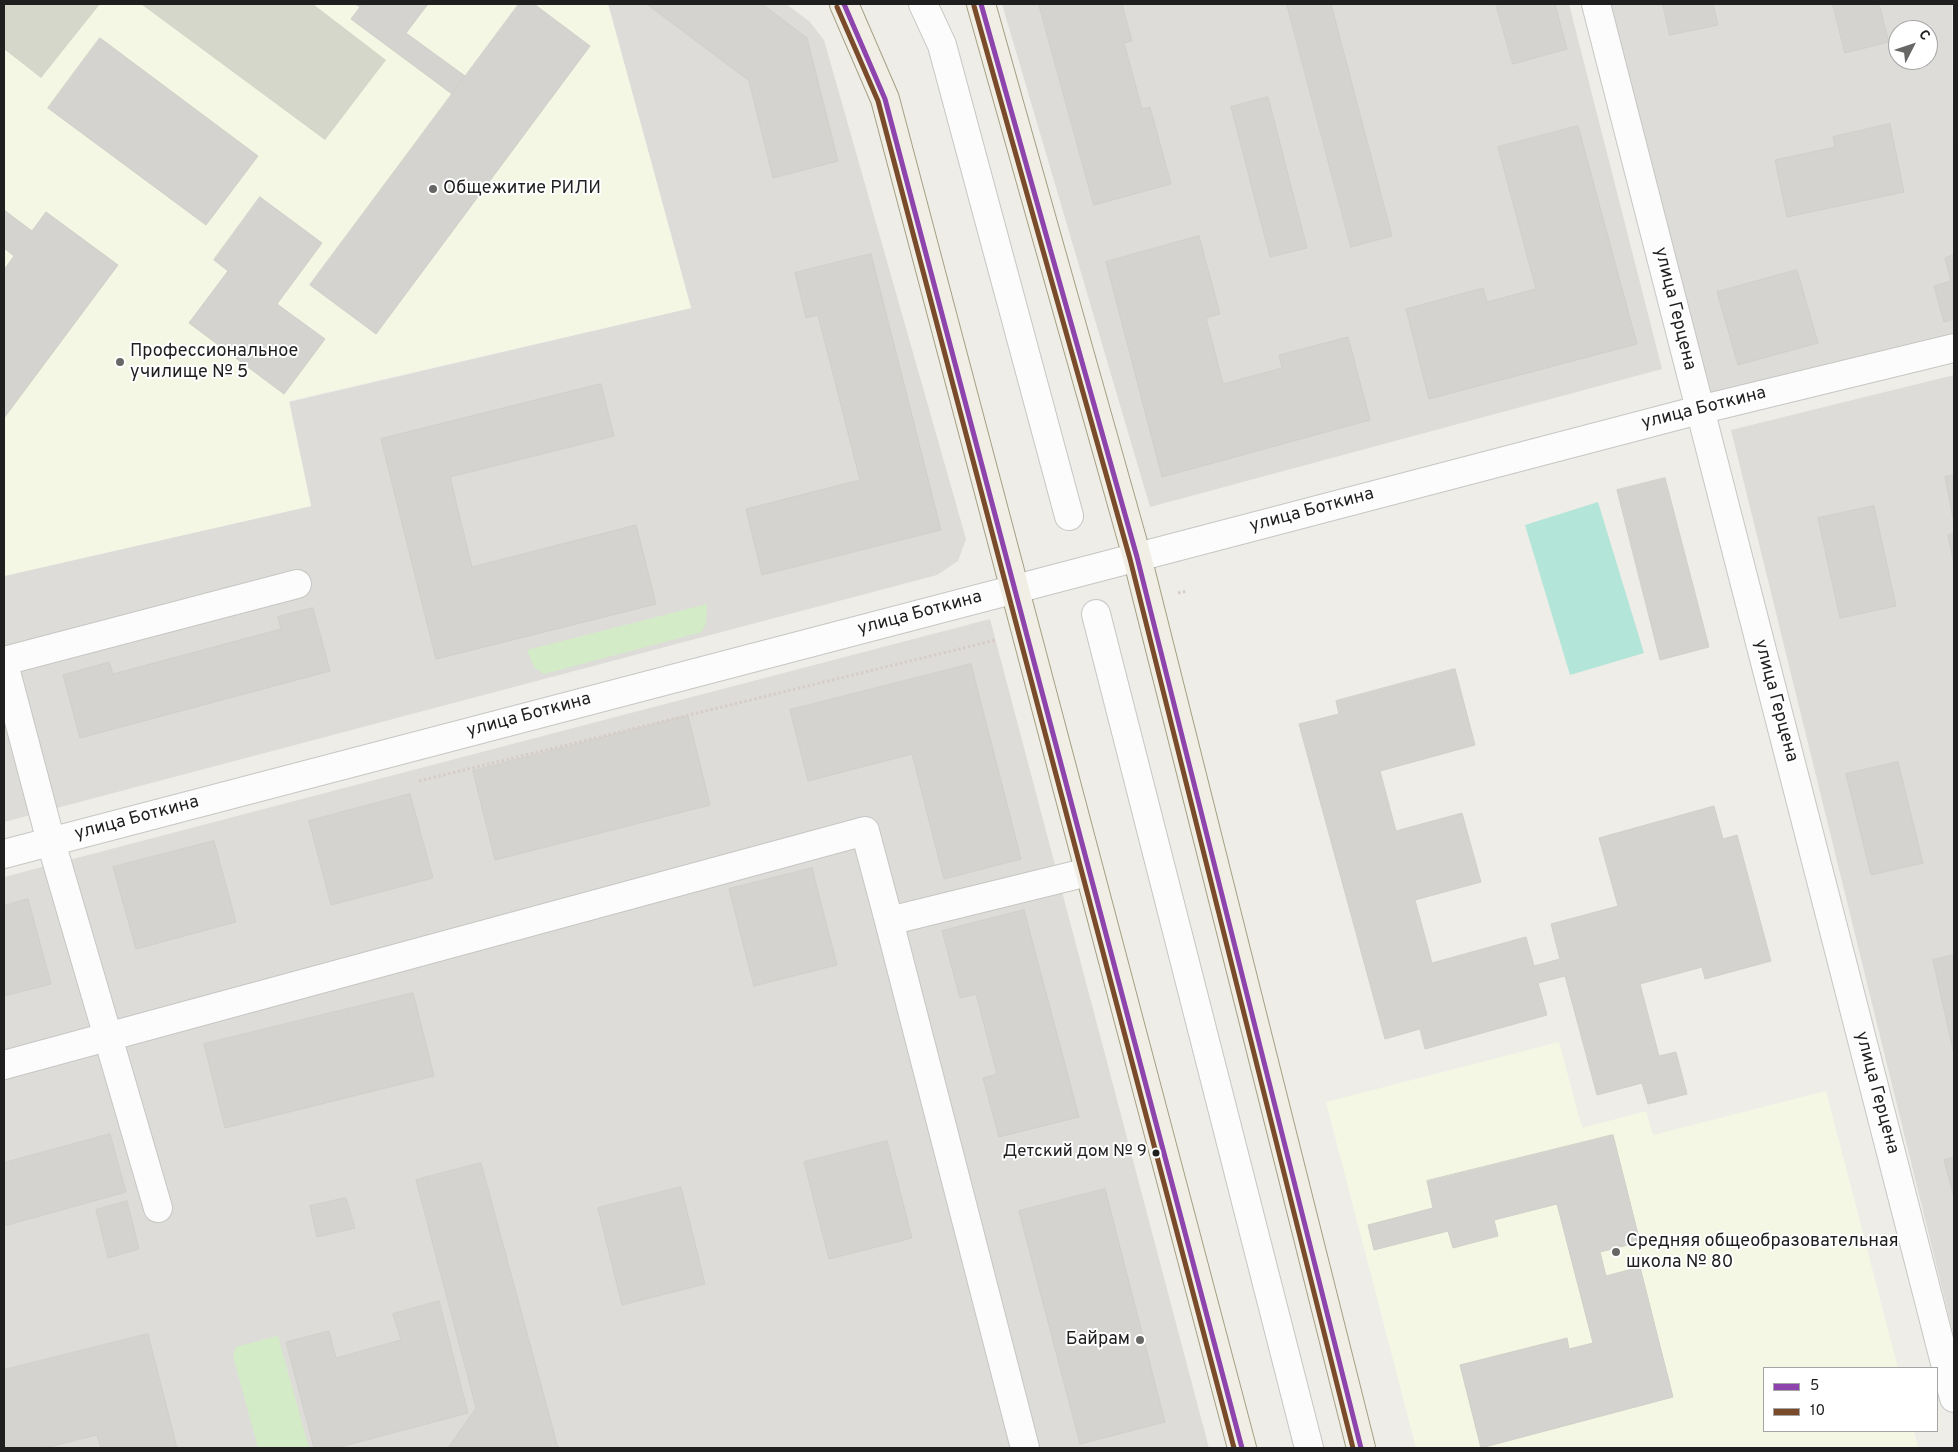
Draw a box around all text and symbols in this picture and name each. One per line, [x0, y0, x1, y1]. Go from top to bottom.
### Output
north arrow [1888, 20, 1938, 70]
text: С [1915, 27, 1933, 44]
place label: Общежитие РИЛИ [443, 178, 601, 200]
marker: Общежитие РИЛИ [427, 183, 439, 195]
street label: улица Герцена [1648, 245, 1700, 373]
place label: Профессиональное училище № 5 [130, 341, 298, 384]
marker: Профессиональное училище № 5 [114, 356, 126, 368]
street label: улица Боткина [1639, 383, 1769, 435]
street label: улица Боткина [1248, 484, 1376, 538]
street label: улица Боткина [856, 587, 984, 641]
street label: улица Герцена [1748, 637, 1802, 765]
street label: улица Боткина [465, 689, 593, 743]
street label: улица Боткина [73, 792, 201, 846]
street label: улица Герцена [1849, 1029, 1903, 1157]
place label: Детский дом № 9 [1003, 1143, 1147, 1163]
marker: Детский дом № 9 [1151, 1148, 1161, 1158]
place label: Средняя общеобразовательная школа № 80 [1626, 1231, 1899, 1274]
marker: Средняя общеобразовательная школа № 80 [1610, 1246, 1622, 1258]
place label: Байрам [1066, 1329, 1130, 1351]
marker: Байрам [1134, 1334, 1146, 1346]
legend [1763, 1367, 1938, 1432]
text: 5 [1810, 1377, 1819, 1396]
text: 10 [1810, 1402, 1825, 1421]

